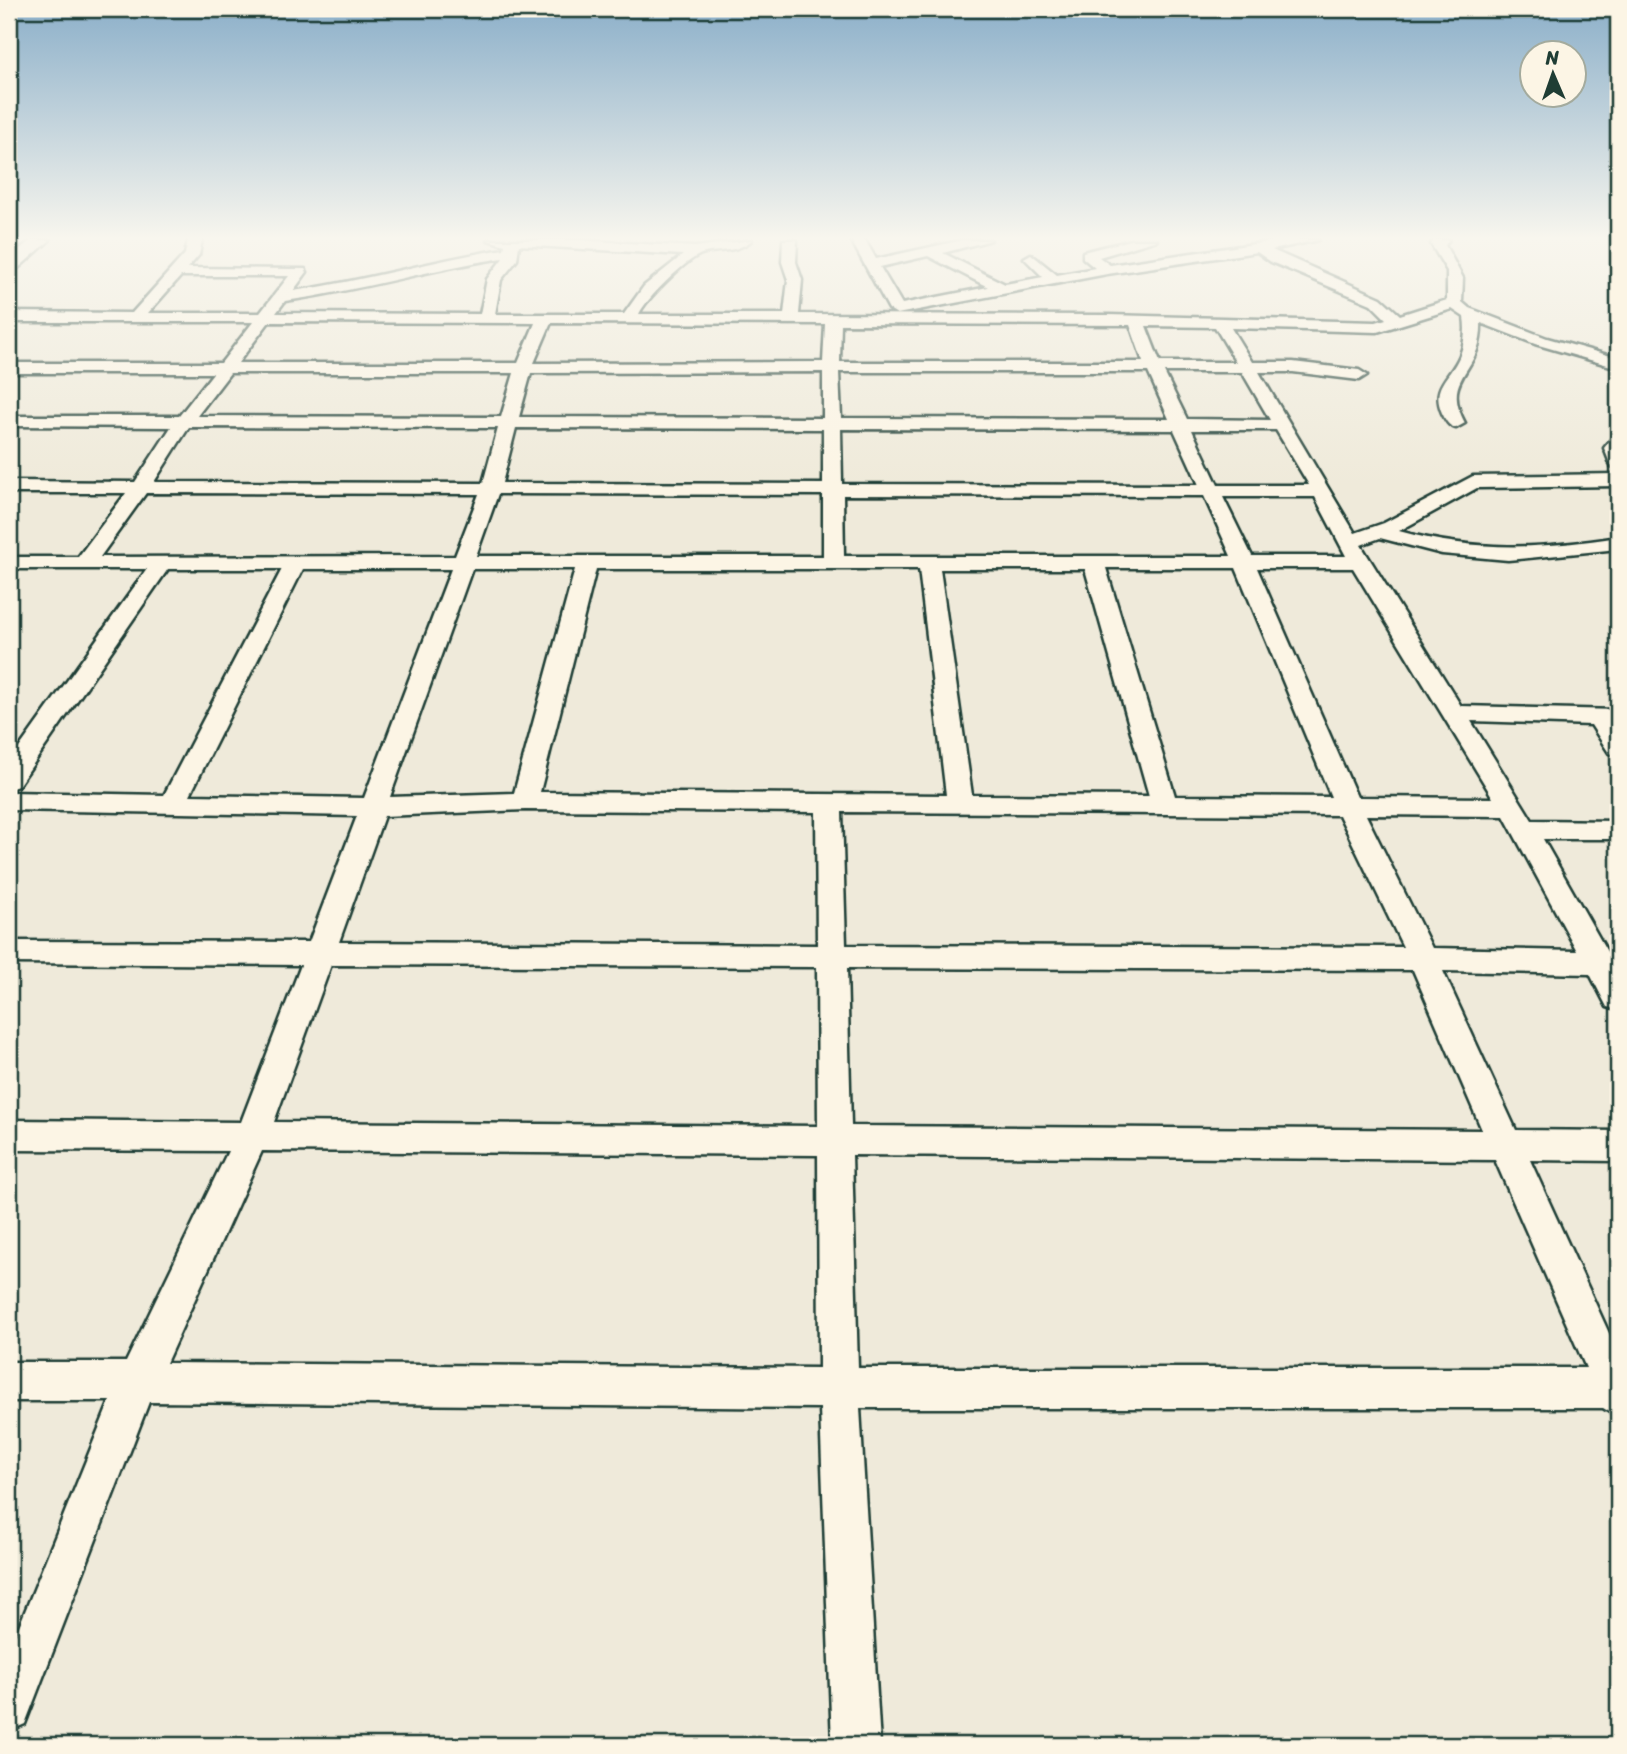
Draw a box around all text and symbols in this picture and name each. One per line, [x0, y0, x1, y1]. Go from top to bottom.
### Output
north arrow [1518, 38, 1588, 108]
text: N [1544, 41, 1560, 74]

